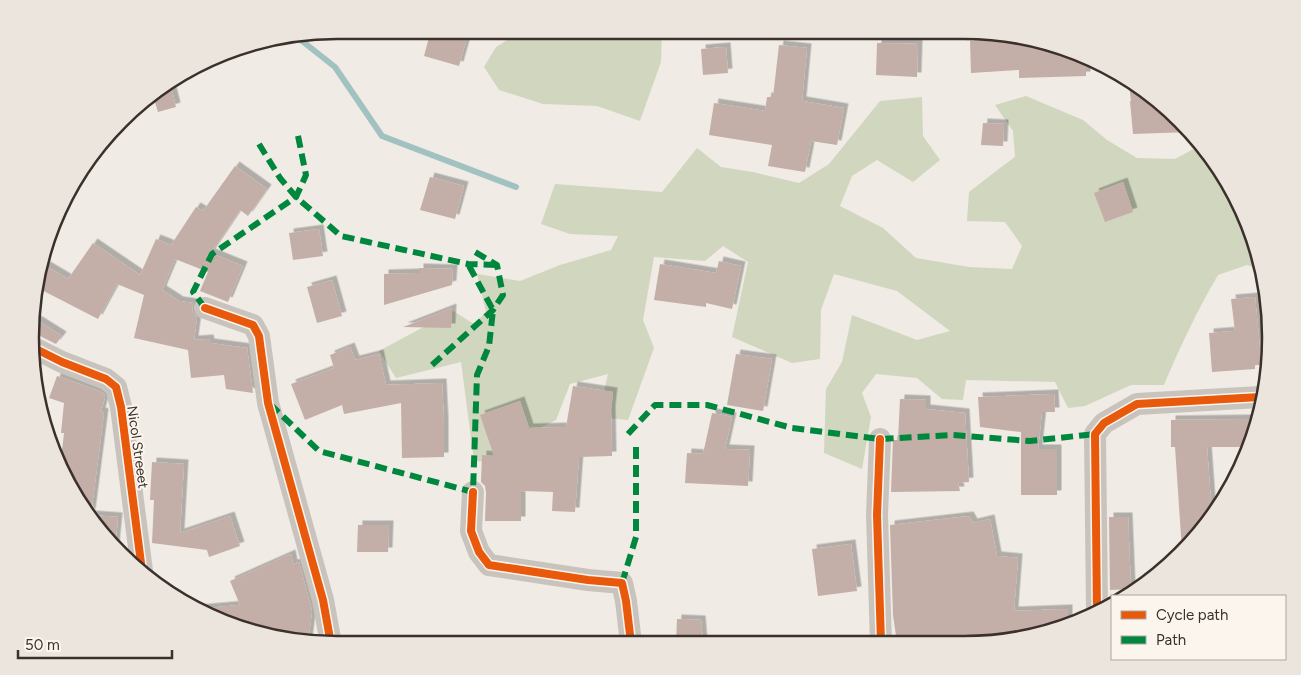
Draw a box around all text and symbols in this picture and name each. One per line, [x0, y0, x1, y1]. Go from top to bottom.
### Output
street label: Nicol Streeet [123, 405, 152, 489]
legend [1111, 595, 1286, 660]
text: Cycle path [1156, 606, 1228, 624]
scale bar [18, 628, 171, 660]
text: Path [1156, 631, 1186, 649]
text: 50 m [25, 636, 60, 654]

